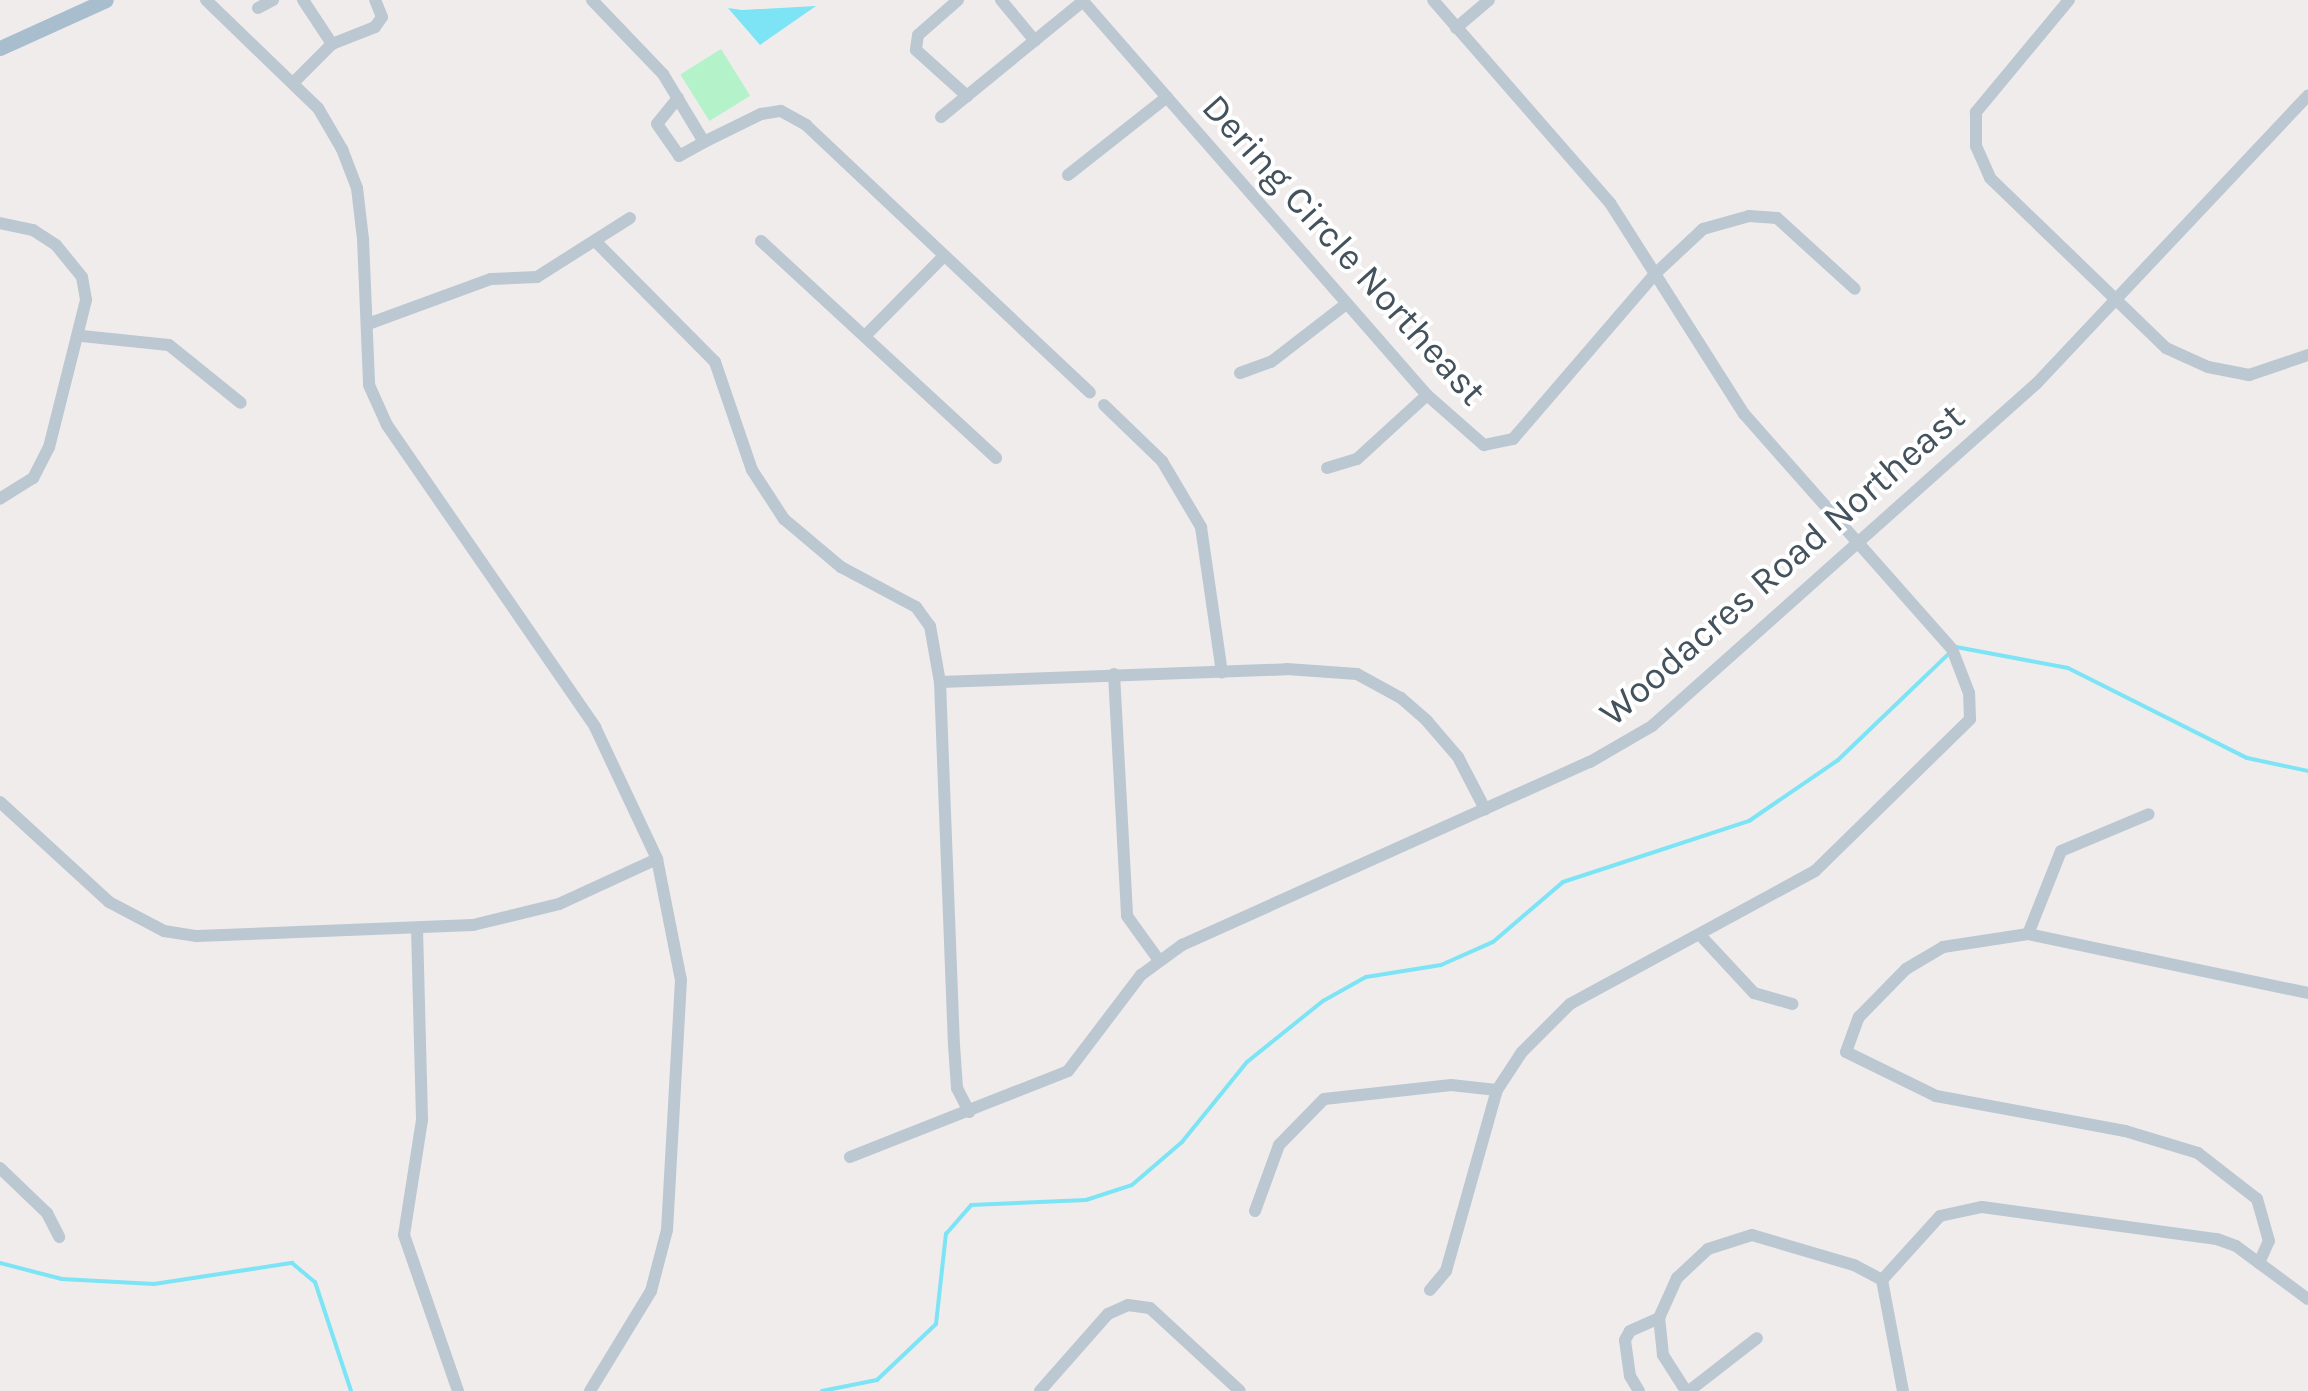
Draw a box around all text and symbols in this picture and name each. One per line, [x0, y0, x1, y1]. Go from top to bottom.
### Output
street label: Dering Circle Northeast [1192, 85, 1496, 415]
street label: Woodacres Road Northeast [1590, 394, 1974, 736]

